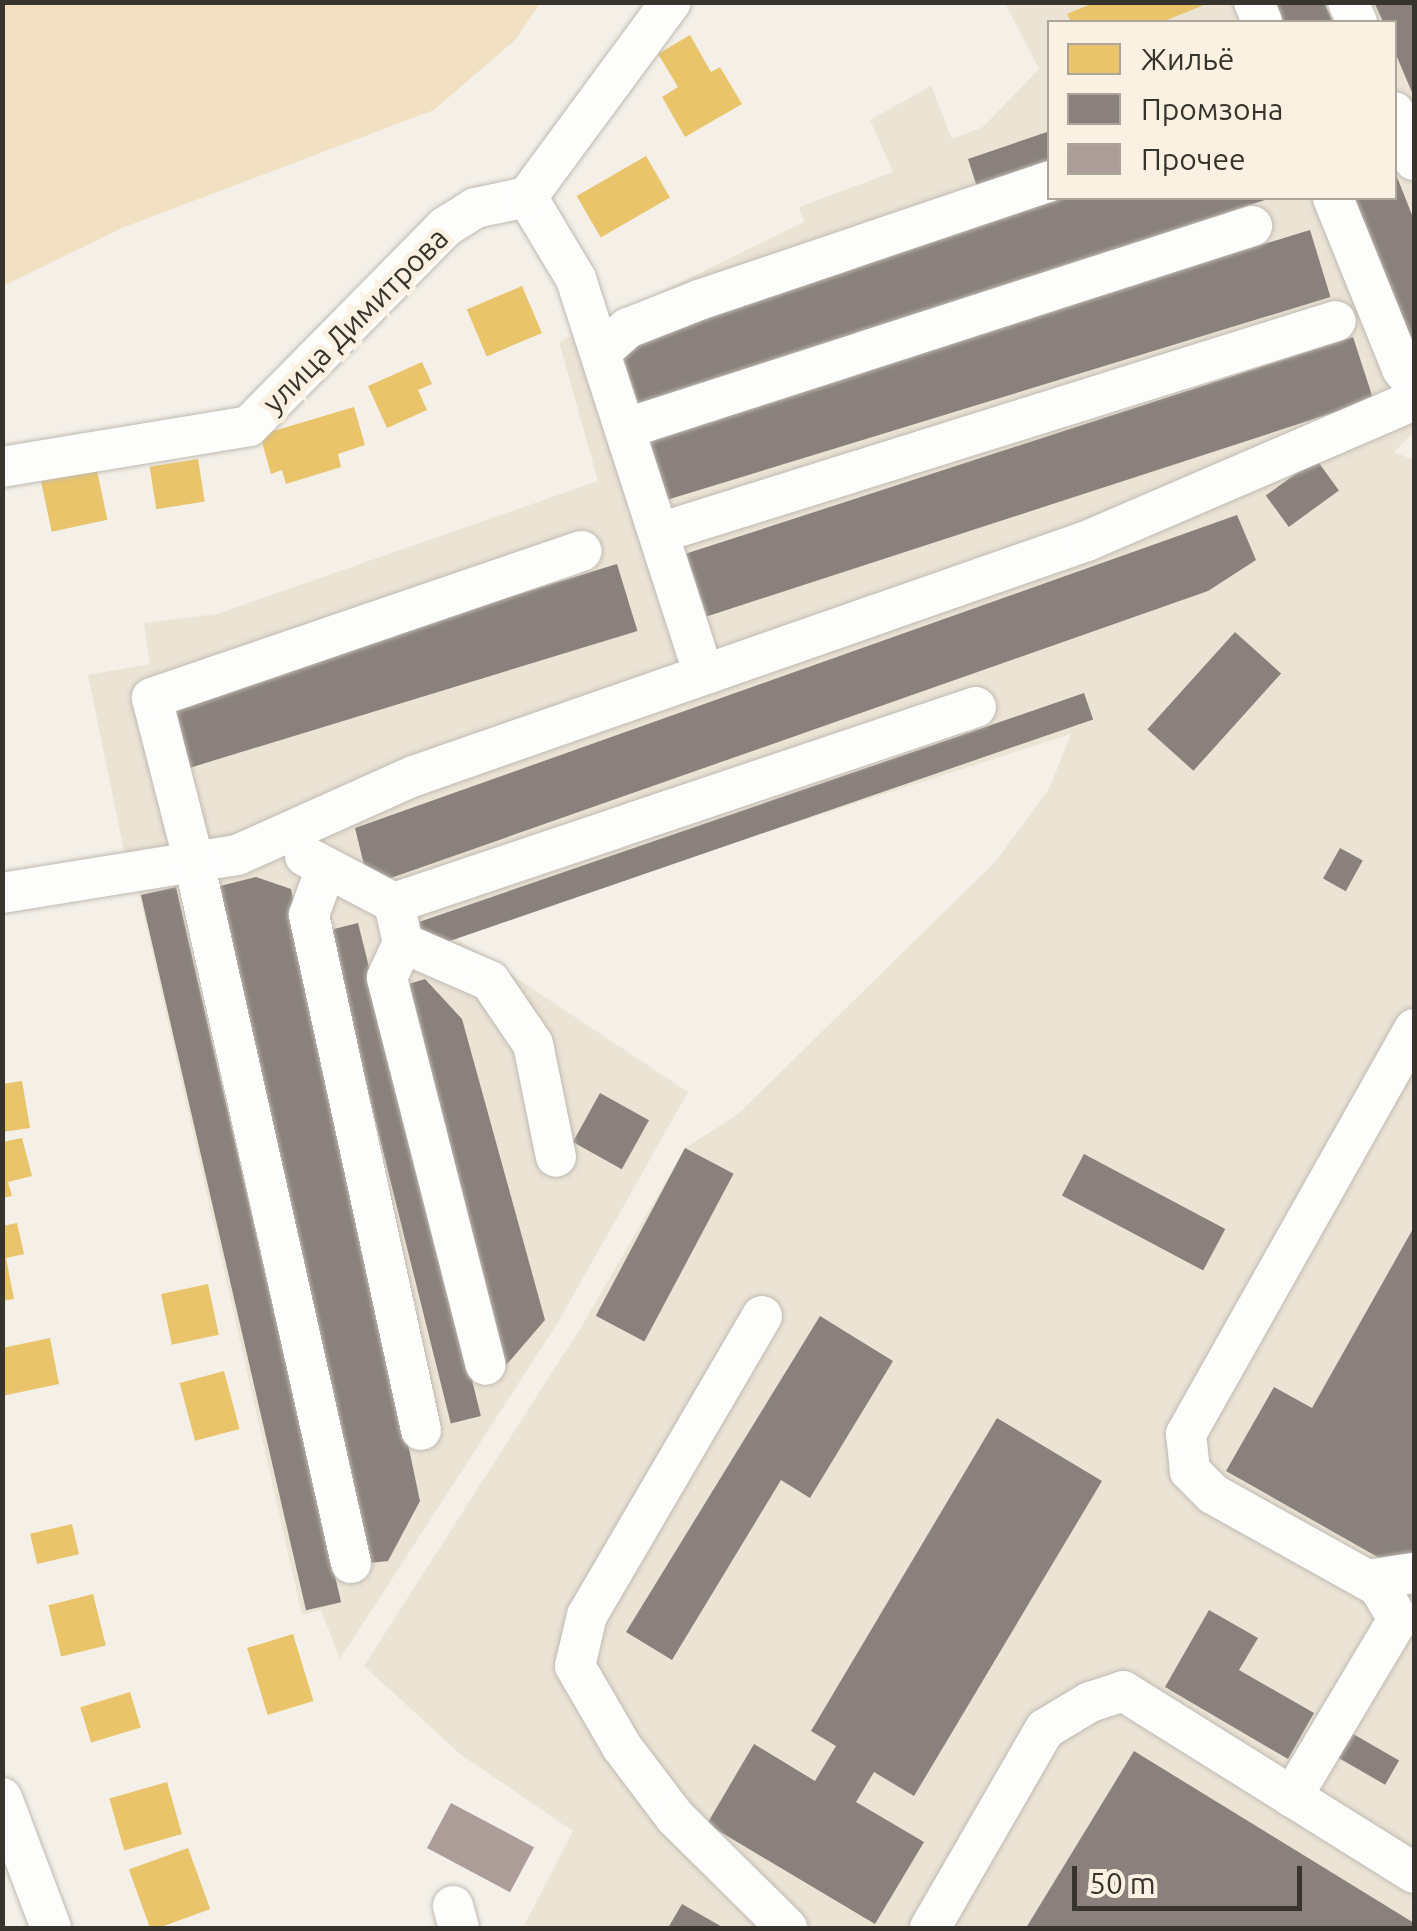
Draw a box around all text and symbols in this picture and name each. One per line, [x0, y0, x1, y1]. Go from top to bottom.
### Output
legend [1047, 20, 1397, 200]
text: Жильё [1141, 42, 1234, 76]
text: Промзона [1141, 92, 1283, 126]
text: Прочее [1141, 142, 1246, 176]
street label: улица Димитрова [255, 220, 455, 420]
scale bar [1077, 1846, 1307, 1908]
text: 50 m [1089, 1866, 1156, 1900]

